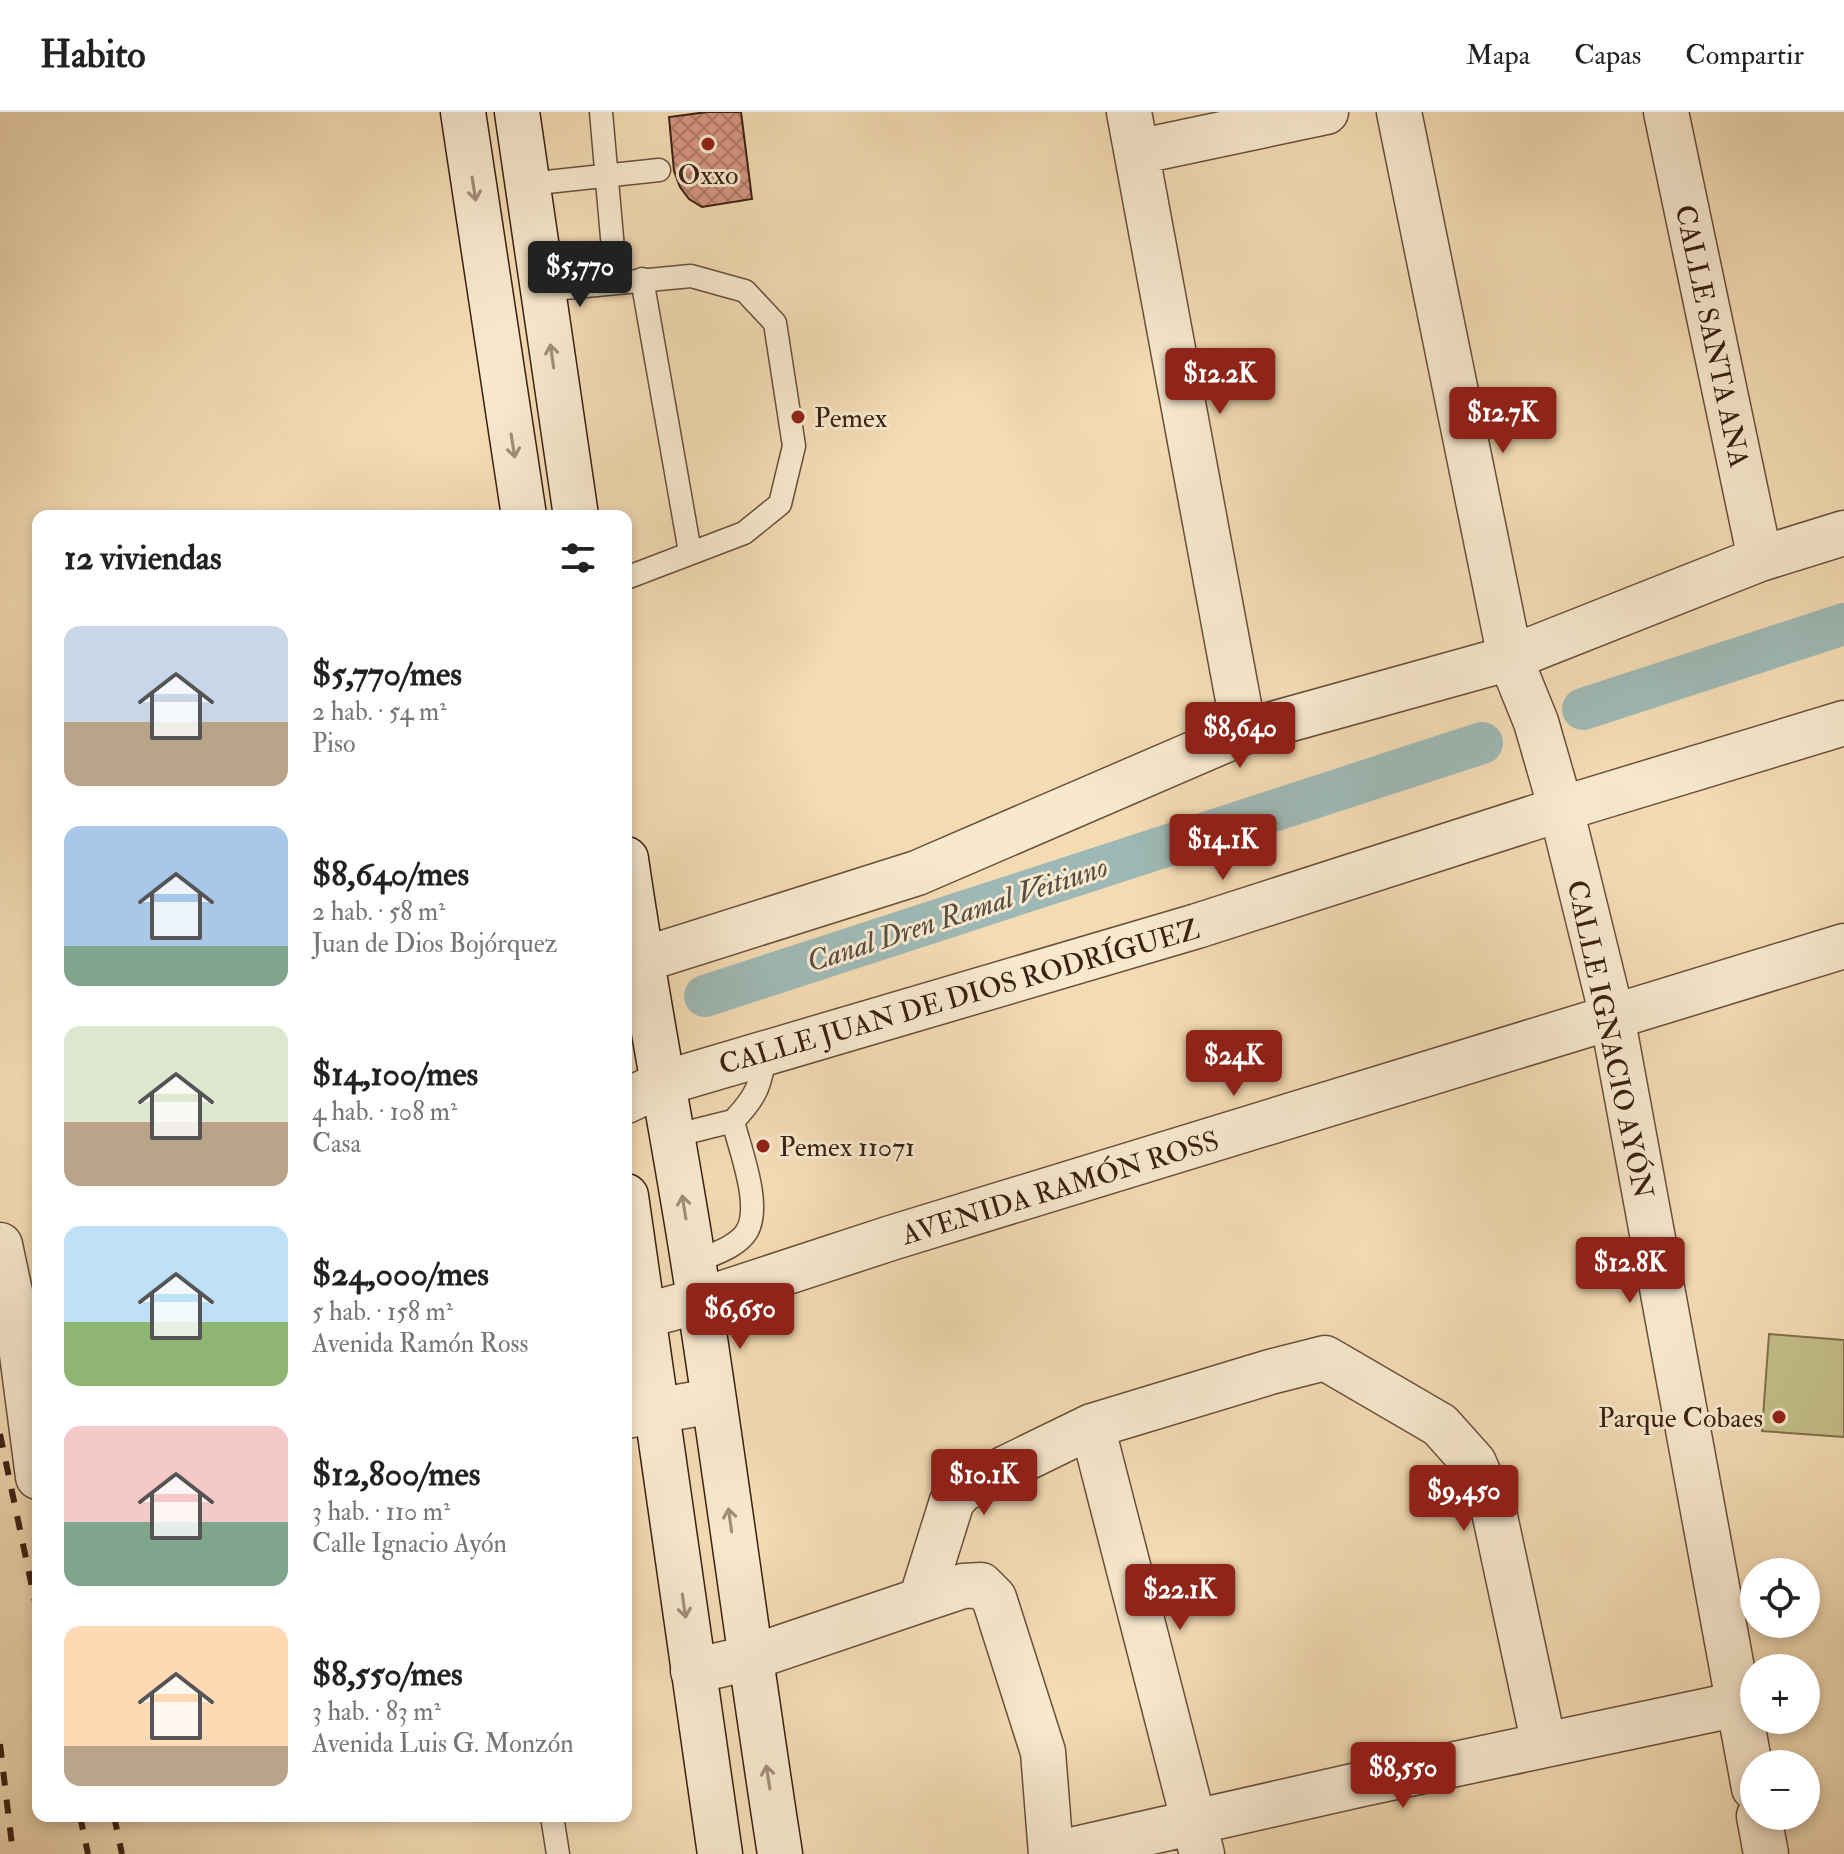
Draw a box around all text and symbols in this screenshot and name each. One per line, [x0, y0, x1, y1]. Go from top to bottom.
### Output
text: Habito [40, 31, 146, 79]
text: Mapa [1466, 38, 1530, 73]
text: Capas [1574, 38, 1641, 73]
text: Compartir [1685, 38, 1804, 73]
marker: Oxxo [699, 135, 717, 153]
place label: Oxxo [678, 158, 738, 193]
one-way arrow [468, 176, 483, 201]
street label: CALLE SANTA ANA [1667, 202, 1756, 471]
pin: $5,770 [515, 241, 645, 309]
text: $5,770 [546, 251, 614, 283]
one-way arrow [544, 344, 559, 369]
pin: $12.2K [1155, 348, 1285, 416]
text: $12.2K [1183, 358, 1257, 390]
pin: $12.7K [1438, 387, 1568, 455]
text: $12.7K [1467, 397, 1539, 429]
place label: Pemex [814, 401, 888, 436]
marker: Pemex [789, 408, 807, 426]
one-way arrow [506, 433, 521, 458]
icon: filters [556, 536, 600, 580]
text: 12 viviendas [64, 537, 222, 580]
text: $5,770/mes [312, 653, 462, 696]
icon: home [128, 658, 224, 754]
text: 2 hab. · 54 m² [312, 696, 447, 728]
pin: $8,640 [1175, 702, 1305, 770]
text: $8,640 [1203, 712, 1277, 744]
text: Piso [312, 728, 355, 760]
pin: $14.1K [1158, 814, 1288, 882]
text: $14.1K [1187, 824, 1259, 856]
water label: Canal Dren Ramal Veitiuno [802, 848, 1112, 981]
text: $8,640/mes [312, 853, 469, 896]
icon: home [128, 858, 224, 954]
street label: CALLE IGNACIO AYÓN [1559, 877, 1660, 1202]
text: 2 hab. · 58 m² [312, 896, 445, 928]
street label: CALLE JUAN DE DIOS RODRÍGUEZ [715, 912, 1204, 1083]
text: Juan de Dios Bojórquez [312, 928, 557, 960]
pin: $24K [1187, 1030, 1281, 1098]
text: $24K [1204, 1040, 1264, 1072]
text: $14,100/mes [312, 1053, 478, 1096]
icon: home [128, 1058, 224, 1154]
text: 4 hab. · 108 m² [312, 1096, 457, 1128]
street label: AVENIDA RAMÓN ROSS [897, 1123, 1223, 1254]
text: Casa [312, 1128, 361, 1160]
place label: Pemex 11071 [779, 1130, 915, 1165]
marker: Pemex 11071 [754, 1137, 772, 1155]
one-way arrow [676, 1195, 691, 1220]
pin: $12.8K [1565, 1237, 1695, 1305]
text: $12.8K [1594, 1247, 1666, 1279]
text: $24,000/mes [312, 1253, 489, 1296]
icon: home [128, 1258, 224, 1354]
pin: $6,650 [675, 1283, 805, 1351]
text: $6,650 [704, 1293, 776, 1325]
text: 5 hab. · 158 m² [312, 1296, 453, 1328]
text: Avenida Ramón Ross [312, 1328, 528, 1360]
place label: Parque Cobaes [1598, 1401, 1763, 1436]
marker: Parque Cobaes [1770, 1408, 1788, 1426]
pin: $10.1K [919, 1449, 1049, 1517]
text: $12,800/mes [312, 1453, 480, 1496]
icon: home [128, 1458, 224, 1554]
text: $10.1K [949, 1459, 1019, 1491]
pin: $9,450 [1399, 1465, 1529, 1533]
text: $9,450 [1427, 1475, 1501, 1507]
text: 3 hab. · 110 m² [312, 1496, 450, 1528]
one-way arrow [722, 1508, 737, 1533]
text: Calle Ignacio Ayón [312, 1528, 507, 1560]
map controls [1740, 1558, 1820, 1830]
button: locate [1740, 1558, 1820, 1638]
pin: $22.1K [1115, 1564, 1245, 1632]
text: $22.1K [1143, 1574, 1217, 1606]
one-way arrow [677, 1593, 692, 1618]
text: $8,550/mes [312, 1653, 463, 1696]
button: + [1740, 1654, 1820, 1734]
icon: home [128, 1658, 224, 1754]
text: 3 hab. · 83 m² [312, 1696, 441, 1728]
text: Avenida Luis G. Monzón [312, 1728, 574, 1760]
pin: $8,550 [1338, 1742, 1468, 1810]
button: − [1740, 1750, 1820, 1830]
text: $8,550 [1369, 1752, 1437, 1784]
one-way arrow [760, 1765, 775, 1790]

